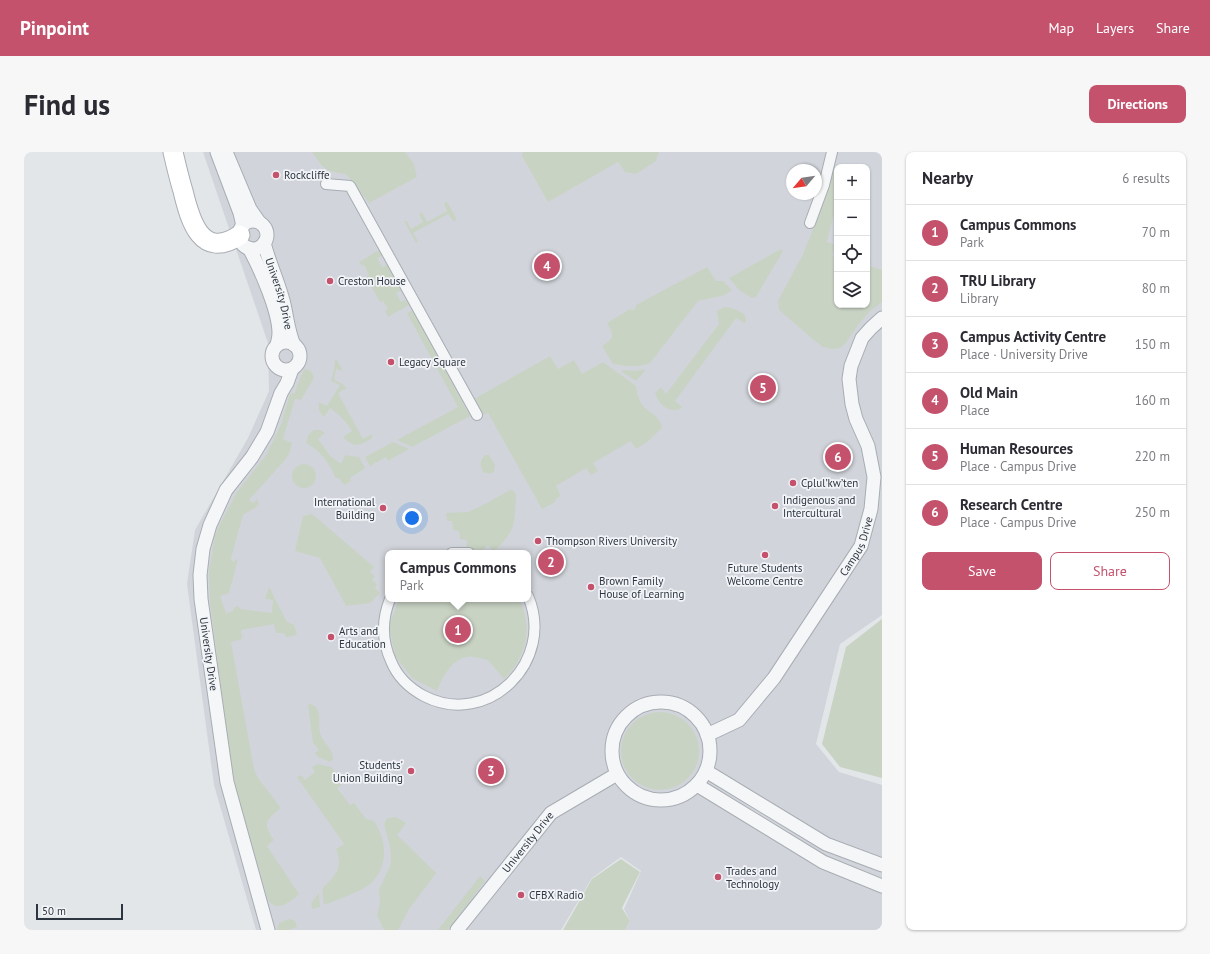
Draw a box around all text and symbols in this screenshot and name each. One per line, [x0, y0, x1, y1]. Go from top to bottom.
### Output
text: Pinpoint [20, 16, 89, 40]
text: Map [1048, 19, 1074, 37]
text: Layers [1096, 19, 1134, 37]
text: Share [1156, 19, 1190, 37]
button: Directions [1089, 85, 1186, 123]
text: Find us [24, 86, 110, 123]
north arrow [786, 164, 822, 200]
map controls [834, 164, 870, 308]
button: + [834, 164, 870, 200]
text: Nearby [922, 167, 973, 189]
place label: Rockcliffe [284, 168, 330, 182]
marker: Rockcliffe [271, 170, 281, 180]
text: 6 results [1122, 170, 1170, 187]
button: − [834, 200, 870, 236]
text: Campus Commons [960, 215, 1076, 234]
text: 1 [931, 224, 939, 241]
text: 70 m [1142, 224, 1170, 241]
text: Park [960, 234, 984, 251]
button: locate [834, 236, 870, 272]
pin: 4 [534, 251, 560, 281]
street label: University Drive [262, 256, 296, 331]
text: TRU Library [960, 271, 1036, 290]
button: layers [834, 272, 870, 308]
place label: Creston House [338, 274, 406, 288]
marker: Creston House [325, 276, 335, 286]
text: 2 [931, 280, 939, 297]
text: 80 m [1142, 280, 1170, 297]
text: Library [960, 290, 999, 307]
text: Campus Activity Centre [960, 327, 1106, 346]
text: 3 [931, 336, 939, 353]
text: 150 m [1135, 336, 1170, 353]
text: Place · University Drive [960, 346, 1088, 363]
place label: Legacy Square [399, 355, 466, 369]
marker: Legacy Square [386, 357, 396, 367]
pin: 5 [750, 373, 776, 403]
text: Old Main [960, 383, 1018, 402]
text: 4 [931, 392, 939, 409]
text: 160 m [1135, 392, 1170, 409]
text: Place [960, 402, 990, 419]
text: Human Resources [960, 439, 1073, 458]
pin: 6 [825, 442, 851, 472]
text: 5 [931, 448, 939, 465]
text: 220 m [1135, 448, 1170, 465]
text: Place · Campus Drive [960, 458, 1076, 475]
place label: Cplul’kw’ten [801, 476, 858, 490]
marker: Cplul’kw’ten [788, 478, 798, 488]
place label: Indigenous and Intercultural [783, 493, 855, 520]
place label: International Building [314, 495, 376, 522]
text: Research Centre [960, 495, 1063, 514]
marker: Indigenous and Intercultural [770, 501, 780, 511]
marker: International Building [378, 503, 388, 513]
text: 6 [931, 504, 939, 521]
text: 250 m [1135, 504, 1170, 521]
your location [402, 508, 422, 528]
text: Place · Campus Drive [960, 514, 1076, 531]
street label: Campus Drive [836, 515, 876, 579]
place label: Thompson Rivers University [546, 534, 678, 548]
marker: Thompson Rivers University [533, 536, 543, 546]
pin: 2 [538, 547, 564, 577]
popup [385, 550, 531, 602]
marker: Future Students Welcome Centre [760, 550, 770, 560]
button: Save [922, 552, 1042, 590]
button: Share [1050, 552, 1170, 590]
text: Campus Commons [400, 558, 516, 577]
place label: Future Students Welcome Centre [727, 561, 803, 588]
place label: Brown Family House of Learning [599, 574, 684, 601]
text: Park [400, 577, 424, 594]
marker: Brown Family House of Learning [586, 582, 596, 592]
pin: 1 [445, 615, 471, 645]
street label: University Drive [197, 616, 221, 692]
place label: Arts and Education [339, 624, 386, 651]
marker: Arts and Education [326, 632, 336, 642]
pin: 3 [478, 756, 504, 786]
place label: Students' Union Building [333, 758, 403, 785]
marker: Students' Union Building [406, 766, 416, 776]
street label: University Drive [499, 808, 557, 875]
place label: Trades and Technology [726, 864, 780, 891]
marker: Trades and Technology [713, 872, 723, 882]
place label: CFBX Radio [529, 888, 584, 902]
marker: CFBX Radio [516, 890, 526, 900]
scale bar [36, 902, 123, 921]
text: 50 m [42, 904, 66, 918]

